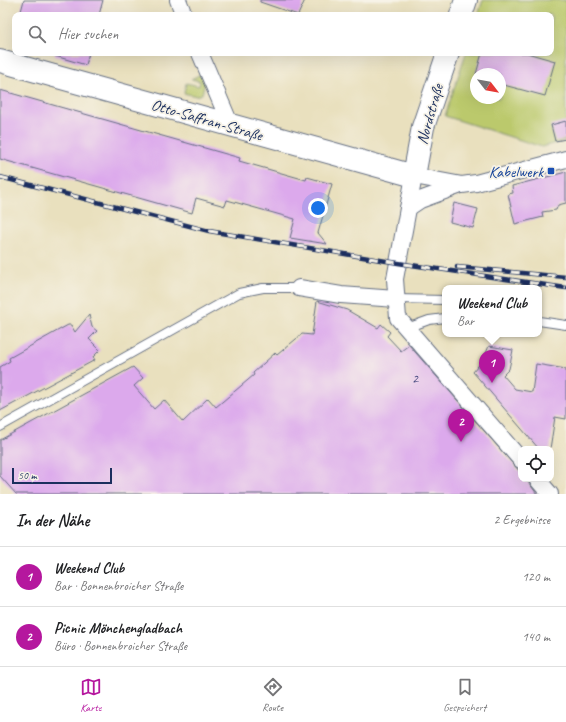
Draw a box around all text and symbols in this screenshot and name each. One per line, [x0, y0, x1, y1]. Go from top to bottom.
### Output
search box [12, 12, 554, 56]
icon: search [26, 23, 48, 45]
text: Hier suchen [58, 25, 118, 44]
north arrow [470, 68, 506, 104]
street label: Nordstraße [412, 80, 449, 147]
street label: Otto-Saffran-Straße [149, 95, 266, 146]
place label: Kabelwerk [489, 162, 544, 182]
marker: Kabelwerk [546, 166, 556, 176]
your location [308, 198, 328, 218]
popup [442, 285, 542, 337]
text: Weekend Club [457, 294, 527, 313]
text: Bar [457, 313, 474, 329]
pin: 1 [479, 350, 505, 383]
house number: 2 [412, 370, 420, 387]
pin: 2 [448, 409, 474, 442]
map controls [518, 446, 554, 482]
button: locate [518, 446, 554, 482]
scale bar [12, 466, 112, 485]
text: 50 m [18, 468, 37, 482]
text: In der Nähe [16, 510, 89, 531]
text: 2 Ergebnisse [494, 512, 550, 528]
text: Weekend Club [54, 559, 124, 578]
text: 1 [26, 569, 32, 585]
text: 120 m [522, 569, 550, 585]
text: Bar · Bonnenbroicher Straße [54, 578, 183, 594]
text: Picnic Mönchengladbach [54, 619, 182, 638]
text: 2 [26, 629, 32, 645]
text: 140 m [522, 629, 550, 645]
text: Büro · Bonnenbroicher Straße [54, 638, 187, 654]
tab: Karte [80, 676, 102, 714]
tab: Route [262, 676, 284, 714]
tab: Gespeichert [443, 676, 486, 714]

